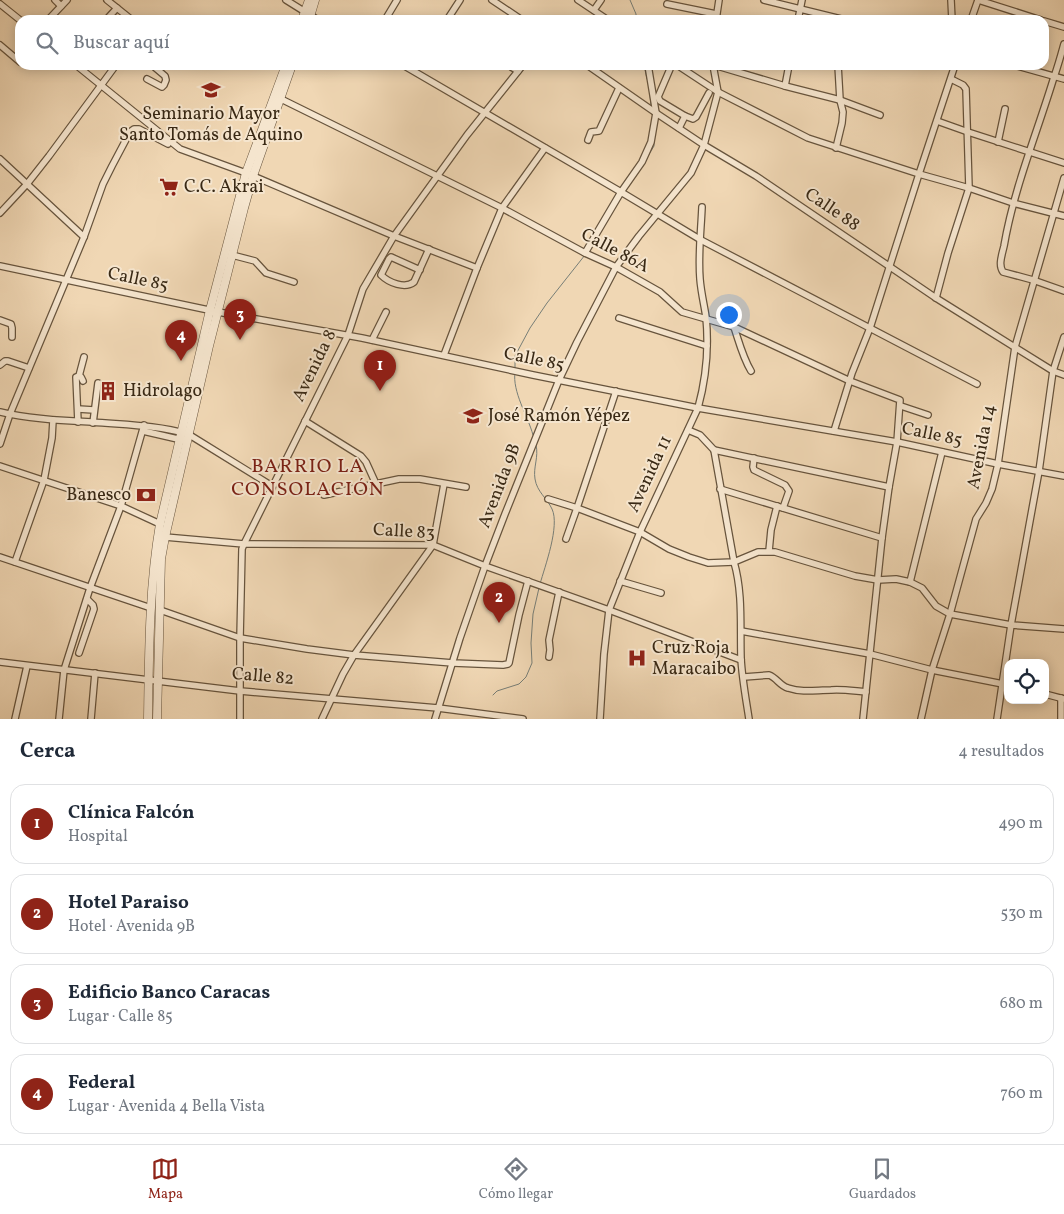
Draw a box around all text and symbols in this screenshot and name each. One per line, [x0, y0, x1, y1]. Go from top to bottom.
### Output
search box [15, 15, 1049, 70]
icon: search [33, 29, 61, 57]
text: Buscar aquí [73, 30, 170, 56]
school or university icon: Seminario Mayor Santo Tomás de Aquino [200, 79, 222, 101]
place label: Seminario Mayor Santo Tomás de Aquino [119, 102, 303, 148]
place label: C.C. Akrai [184, 175, 264, 200]
supermarket icon: C.C. Akrai [158, 176, 180, 198]
street label: Calle 88 [799, 182, 865, 238]
street label: Calle 86A [576, 222, 654, 280]
street label: Calle 85 [105, 261, 171, 299]
pin: 3 [224, 299, 256, 340]
your location [716, 302, 742, 328]
pin: 4 [165, 320, 197, 361]
street label: Avenida 8 [287, 326, 343, 406]
street label: Calle 85 [501, 341, 567, 379]
pin: 1 [364, 350, 396, 391]
place label: Hidrolago [123, 379, 202, 404]
building icon: Hidrolago [97, 380, 119, 402]
street label: Avenida 14 [962, 402, 1002, 492]
place label: José Ramón Yépez [488, 404, 630, 429]
school or university icon: José Ramón Yépez [462, 405, 484, 427]
street label: Calle 85 [899, 416, 965, 454]
street label: Avenida 11 [621, 431, 679, 517]
street label: Avenida 9B [472, 440, 528, 532]
district label: BARRIO LA CONSOLACIÓN [231, 453, 385, 504]
place label: Banesco [66, 483, 131, 508]
bank icon: Banesco [135, 484, 157, 506]
street label: Calle 83 [372, 518, 436, 546]
pin: 2 [483, 582, 515, 623]
place label: Cruz Roja Maracaibo [652, 636, 736, 682]
hospital icon: Cruz Roja Maracaibo [626, 647, 648, 669]
map controls [1004, 659, 1049, 704]
button: locate [1004, 659, 1049, 704]
street label: Calle 82 [231, 662, 295, 692]
text: Cerca [20, 737, 75, 766]
text: 4 resultados [958, 741, 1044, 763]
text: Clínica Falcón [68, 800, 194, 826]
text: 1 [34, 813, 40, 835]
text: 490 m [998, 813, 1043, 835]
text: Hospital [68, 826, 128, 848]
text: Hotel Paraiso [68, 890, 189, 916]
text: 2 [33, 903, 41, 925]
text: 530 m [1000, 903, 1043, 925]
text: Hotel · Avenida 9B [68, 916, 195, 938]
text: Edificio Banco Caracas [68, 980, 270, 1006]
text: 3 [33, 993, 41, 1015]
text: 680 m [1000, 993, 1043, 1015]
text: Lugar · Calle 85 [68, 1006, 173, 1028]
text: Federal [68, 1070, 135, 1096]
text: 4 [32, 1083, 42, 1105]
text: 760 m [1000, 1083, 1043, 1105]
text: Lugar · Avenida 4 Bella Vista [68, 1096, 265, 1118]
tab: Mapa [148, 1155, 183, 1204]
tab: Cómo llegar [479, 1155, 553, 1204]
tab: Guardados [849, 1155, 916, 1204]

